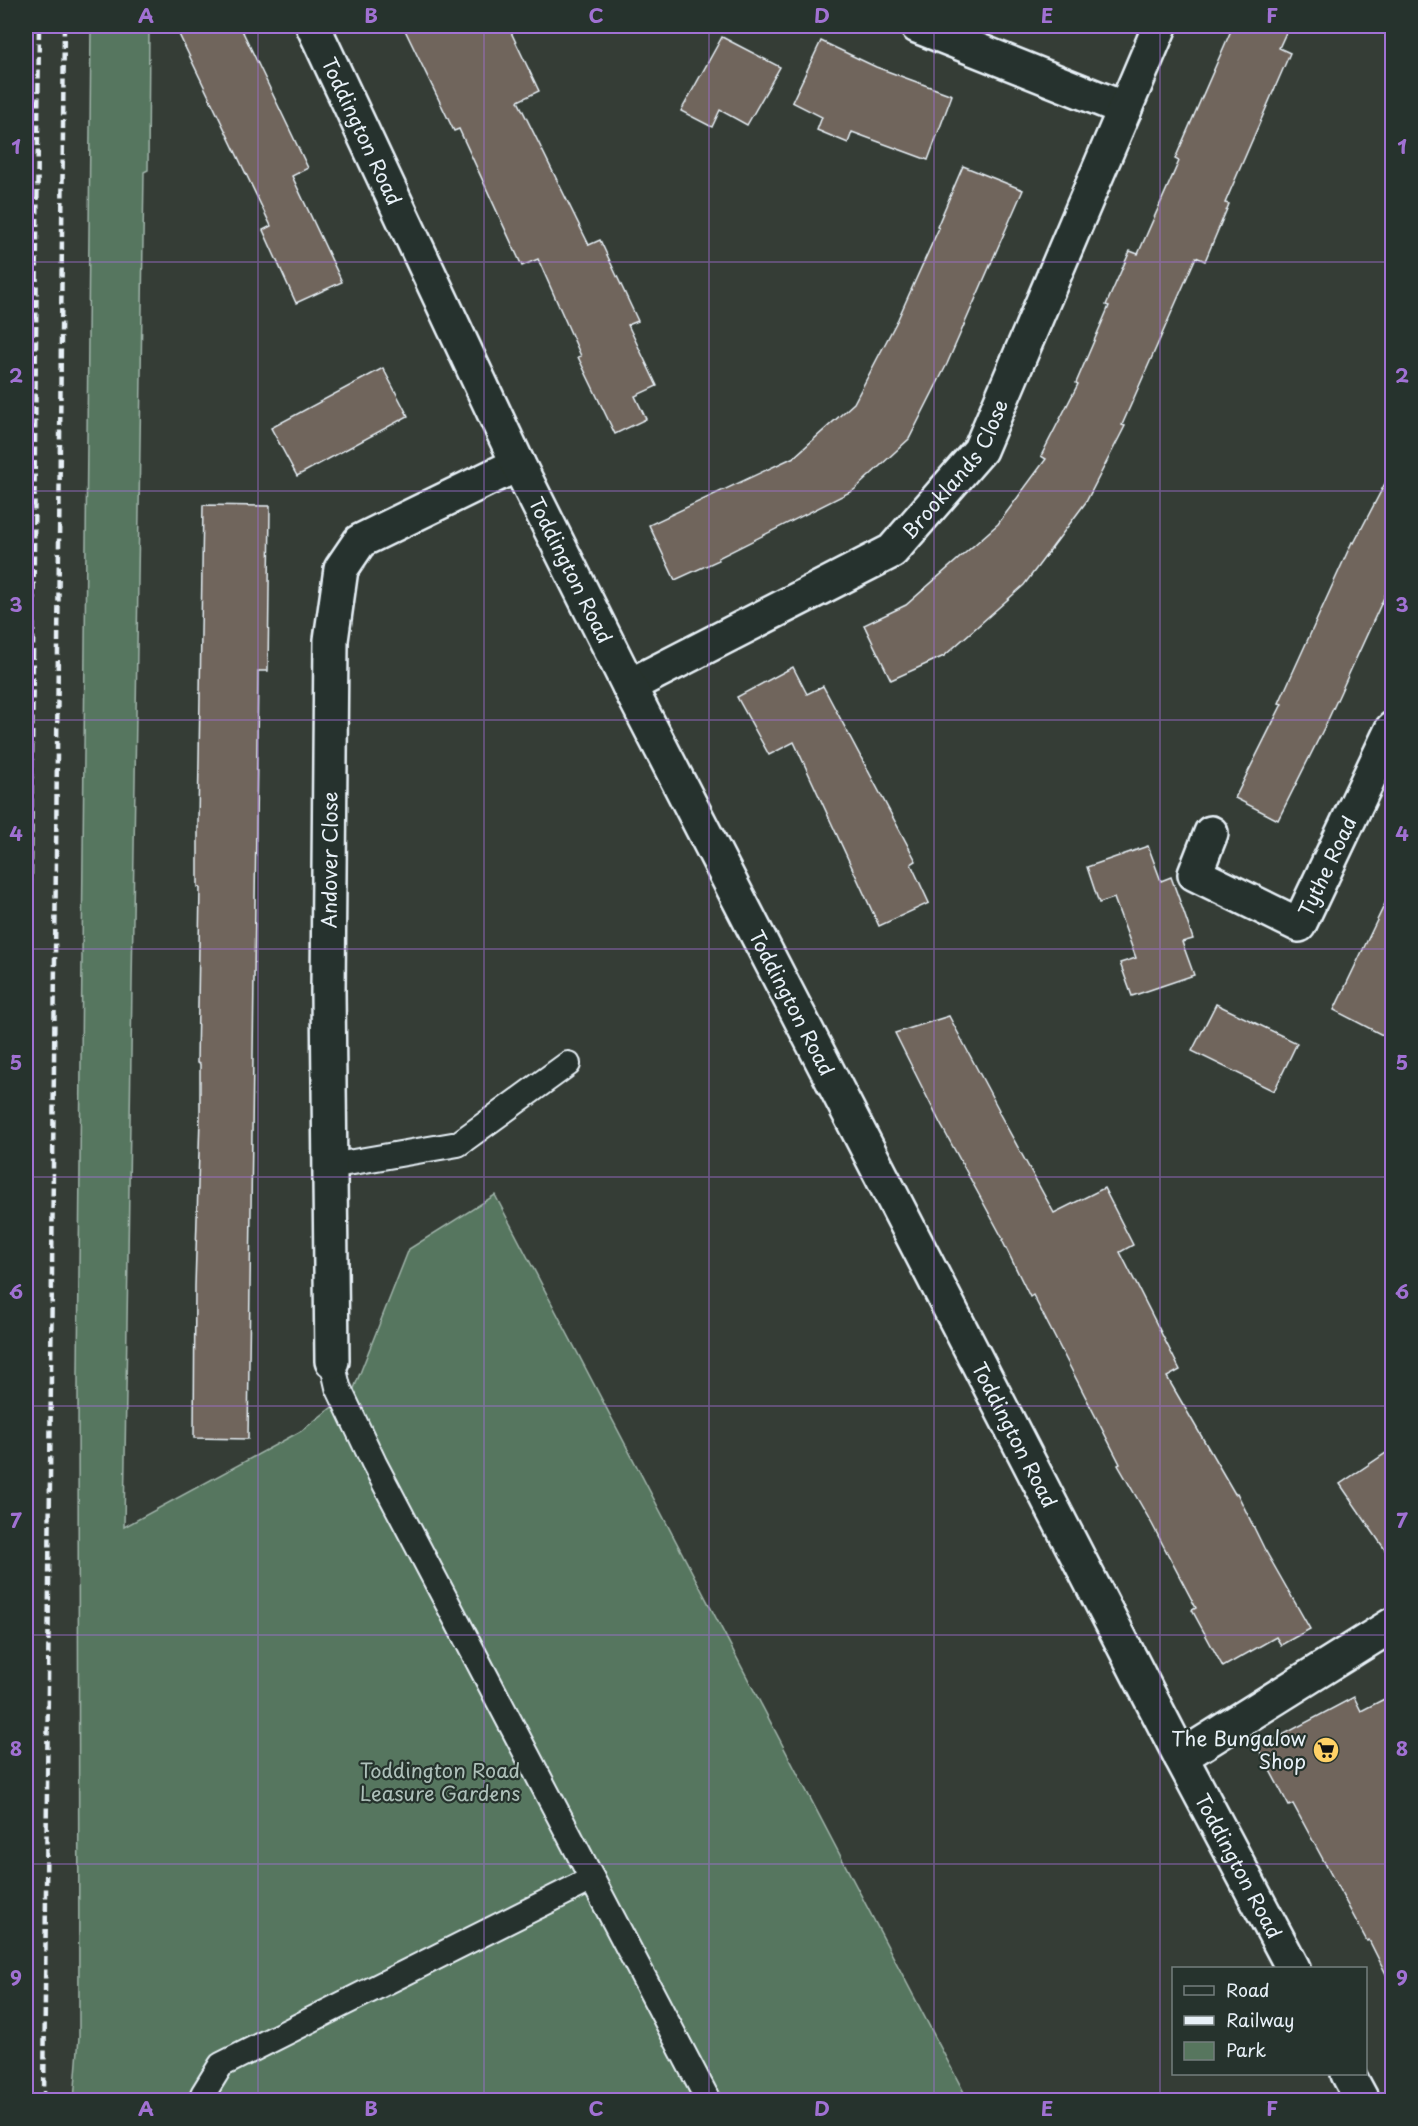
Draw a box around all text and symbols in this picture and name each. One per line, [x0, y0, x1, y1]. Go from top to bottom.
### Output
text: A [138, 0, 154, 30]
text: B [364, 0, 378, 30]
text: C [588, 0, 604, 30]
text: D [814, 0, 830, 30]
text: E [1041, 0, 1053, 30]
text: F [1266, 0, 1278, 30]
street label: Toddington Road [315, 52, 410, 210]
text: 1 [11, 131, 21, 161]
text: 1 [1397, 131, 1407, 161]
text: 2 [9, 360, 23, 390]
text: 2 [1395, 360, 1409, 390]
street label: Brooklands Close [894, 394, 1015, 545]
street label: Toddington Road [522, 491, 620, 648]
text: 3 [9, 589, 23, 619]
text: 3 [1395, 589, 1409, 619]
street label: Andover Close [314, 791, 345, 929]
street label: Tythe Road [1290, 811, 1364, 921]
text: 4 [9, 818, 23, 848]
text: 4 [1395, 818, 1409, 848]
street label: Toddington Road [742, 924, 842, 1081]
text: 5 [10, 1047, 22, 1077]
text: 5 [1396, 1047, 1408, 1077]
text: 6 [9, 1276, 23, 1306]
text: 6 [1395, 1276, 1409, 1306]
street label: Toddington Road [965, 1356, 1065, 1513]
text: 7 [10, 1505, 22, 1535]
text: 7 [1396, 1505, 1408, 1535]
place label: The Bungalow Shop [1171, 1723, 1307, 1776]
text: 8 [10, 1733, 22, 1763]
text: 8 [1396, 1733, 1408, 1763]
supermarket icon: The Bungalow Shop [1311, 1735, 1341, 1765]
park label: Toddington Road Leasure Gardens [360, 1755, 520, 1808]
street label: Toddington Road [1188, 1788, 1290, 1944]
text: 9 [10, 1962, 22, 1992]
text: 9 [1396, 1962, 1408, 1992]
legend [1172, 1967, 1367, 2075]
text: Road [1226, 1976, 1270, 2003]
text: Railway [1226, 2006, 1294, 2033]
text: Park [1226, 2036, 1266, 2063]
text: A [138, 2093, 154, 2123]
text: B [364, 2093, 378, 2123]
text: C [588, 2093, 604, 2123]
text: D [814, 2093, 830, 2123]
text: E [1041, 2093, 1053, 2123]
text: F [1266, 2093, 1278, 2123]

